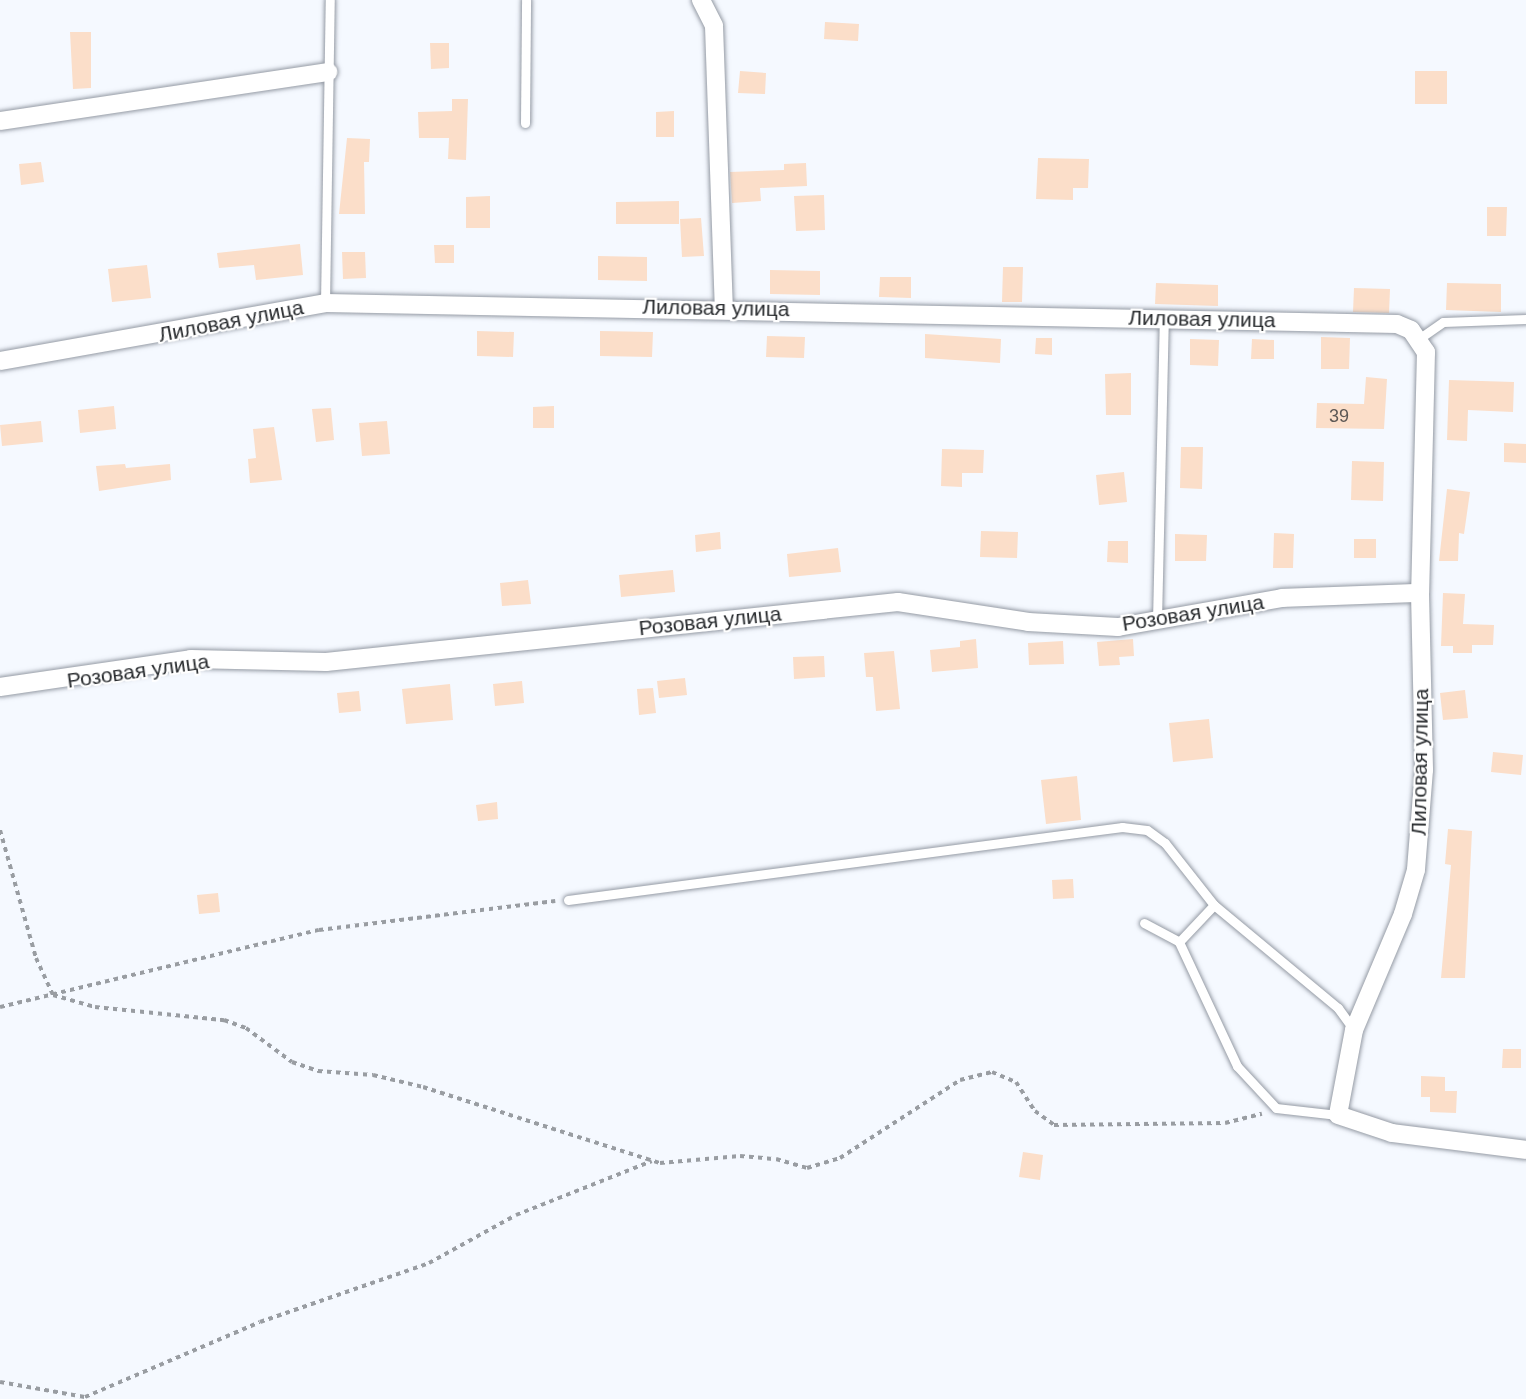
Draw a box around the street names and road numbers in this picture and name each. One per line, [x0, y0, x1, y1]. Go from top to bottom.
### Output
street label: Лиловая улица [642, 294, 790, 322]
street label: Лиловая улица [156, 295, 306, 347]
street label: Лиловая улица [1128, 305, 1276, 333]
street label: Розовая улица [1120, 589, 1266, 637]
street label: Розовая улица [638, 601, 782, 641]
street label: Розовая улица [65, 649, 211, 693]
street label: Лиловая улица [1406, 688, 1434, 836]

